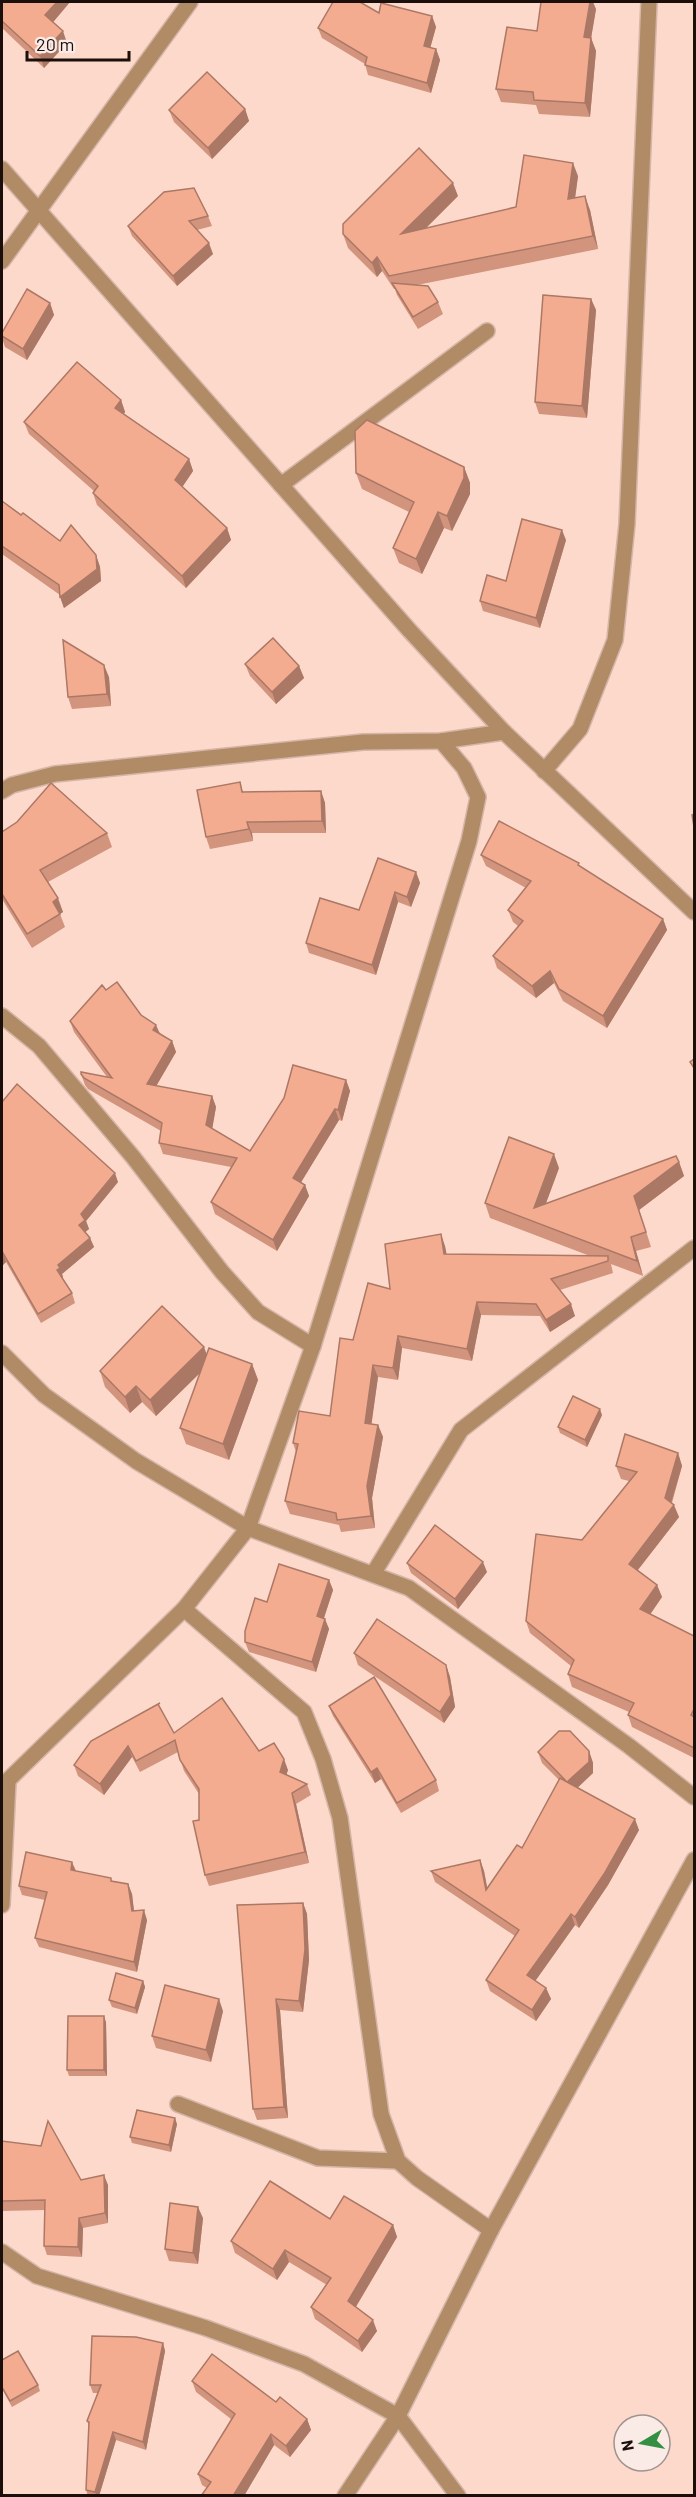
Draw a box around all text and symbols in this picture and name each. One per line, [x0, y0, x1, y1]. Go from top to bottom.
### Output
scale bar [27, 24, 129, 62]
text: 20 m [36, 33, 74, 55]
north arrow [612, 2413, 672, 2473]
text: N [616, 2439, 637, 2453]

